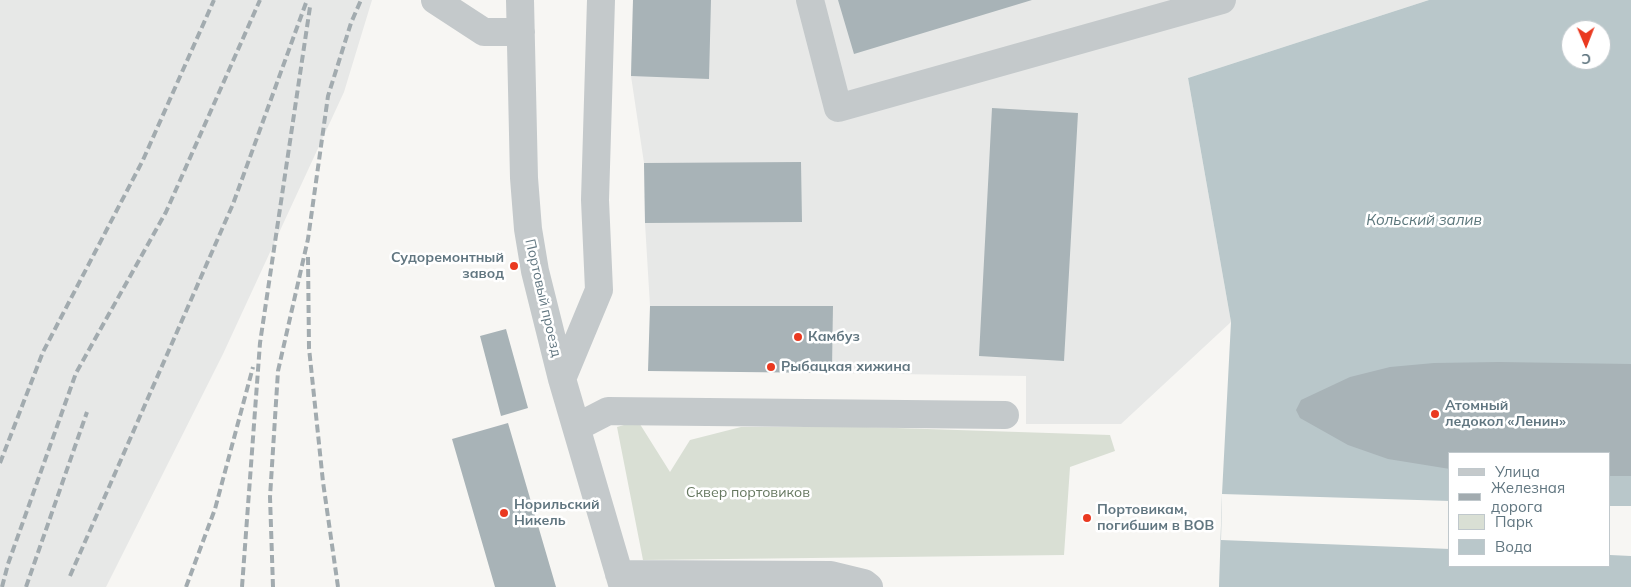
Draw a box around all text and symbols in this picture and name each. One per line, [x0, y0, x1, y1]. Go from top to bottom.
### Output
north arrow [1561, 20, 1611, 70]
text: С [1581, 50, 1591, 68]
water label: Кольский залив [1366, 211, 1482, 229]
street label: Портовый проезд [521, 237, 565, 359]
place label: Судоремонтный завод [391, 250, 504, 282]
marker: Судоремонтный завод [508, 260, 520, 272]
place label: Камбуз [808, 329, 860, 345]
marker: Камбуз [792, 331, 804, 343]
place label: Рыбацкая хижина [781, 359, 911, 375]
marker: Рыбацкая хижина [765, 361, 777, 373]
place label: Атомный ледокол «Ленин» [1445, 398, 1566, 431]
marker: Атомный ледокол «Ленин» [1429, 408, 1441, 420]
legend [1448, 452, 1611, 567]
text: Улица [1495, 462, 1540, 481]
text: Железная дорога [1491, 478, 1565, 516]
park label: Сквер портовиков [686, 485, 810, 501]
place label: Норильский Никель [514, 497, 600, 530]
place label: Портовикам, погибшим в ВОВ [1097, 502, 1214, 534]
marker: Норильский Никель [498, 507, 510, 519]
marker: Портовикам, погибшим в ВОВ [1081, 512, 1093, 524]
text: Парк [1495, 512, 1533, 531]
text: Вода [1495, 537, 1532, 556]

